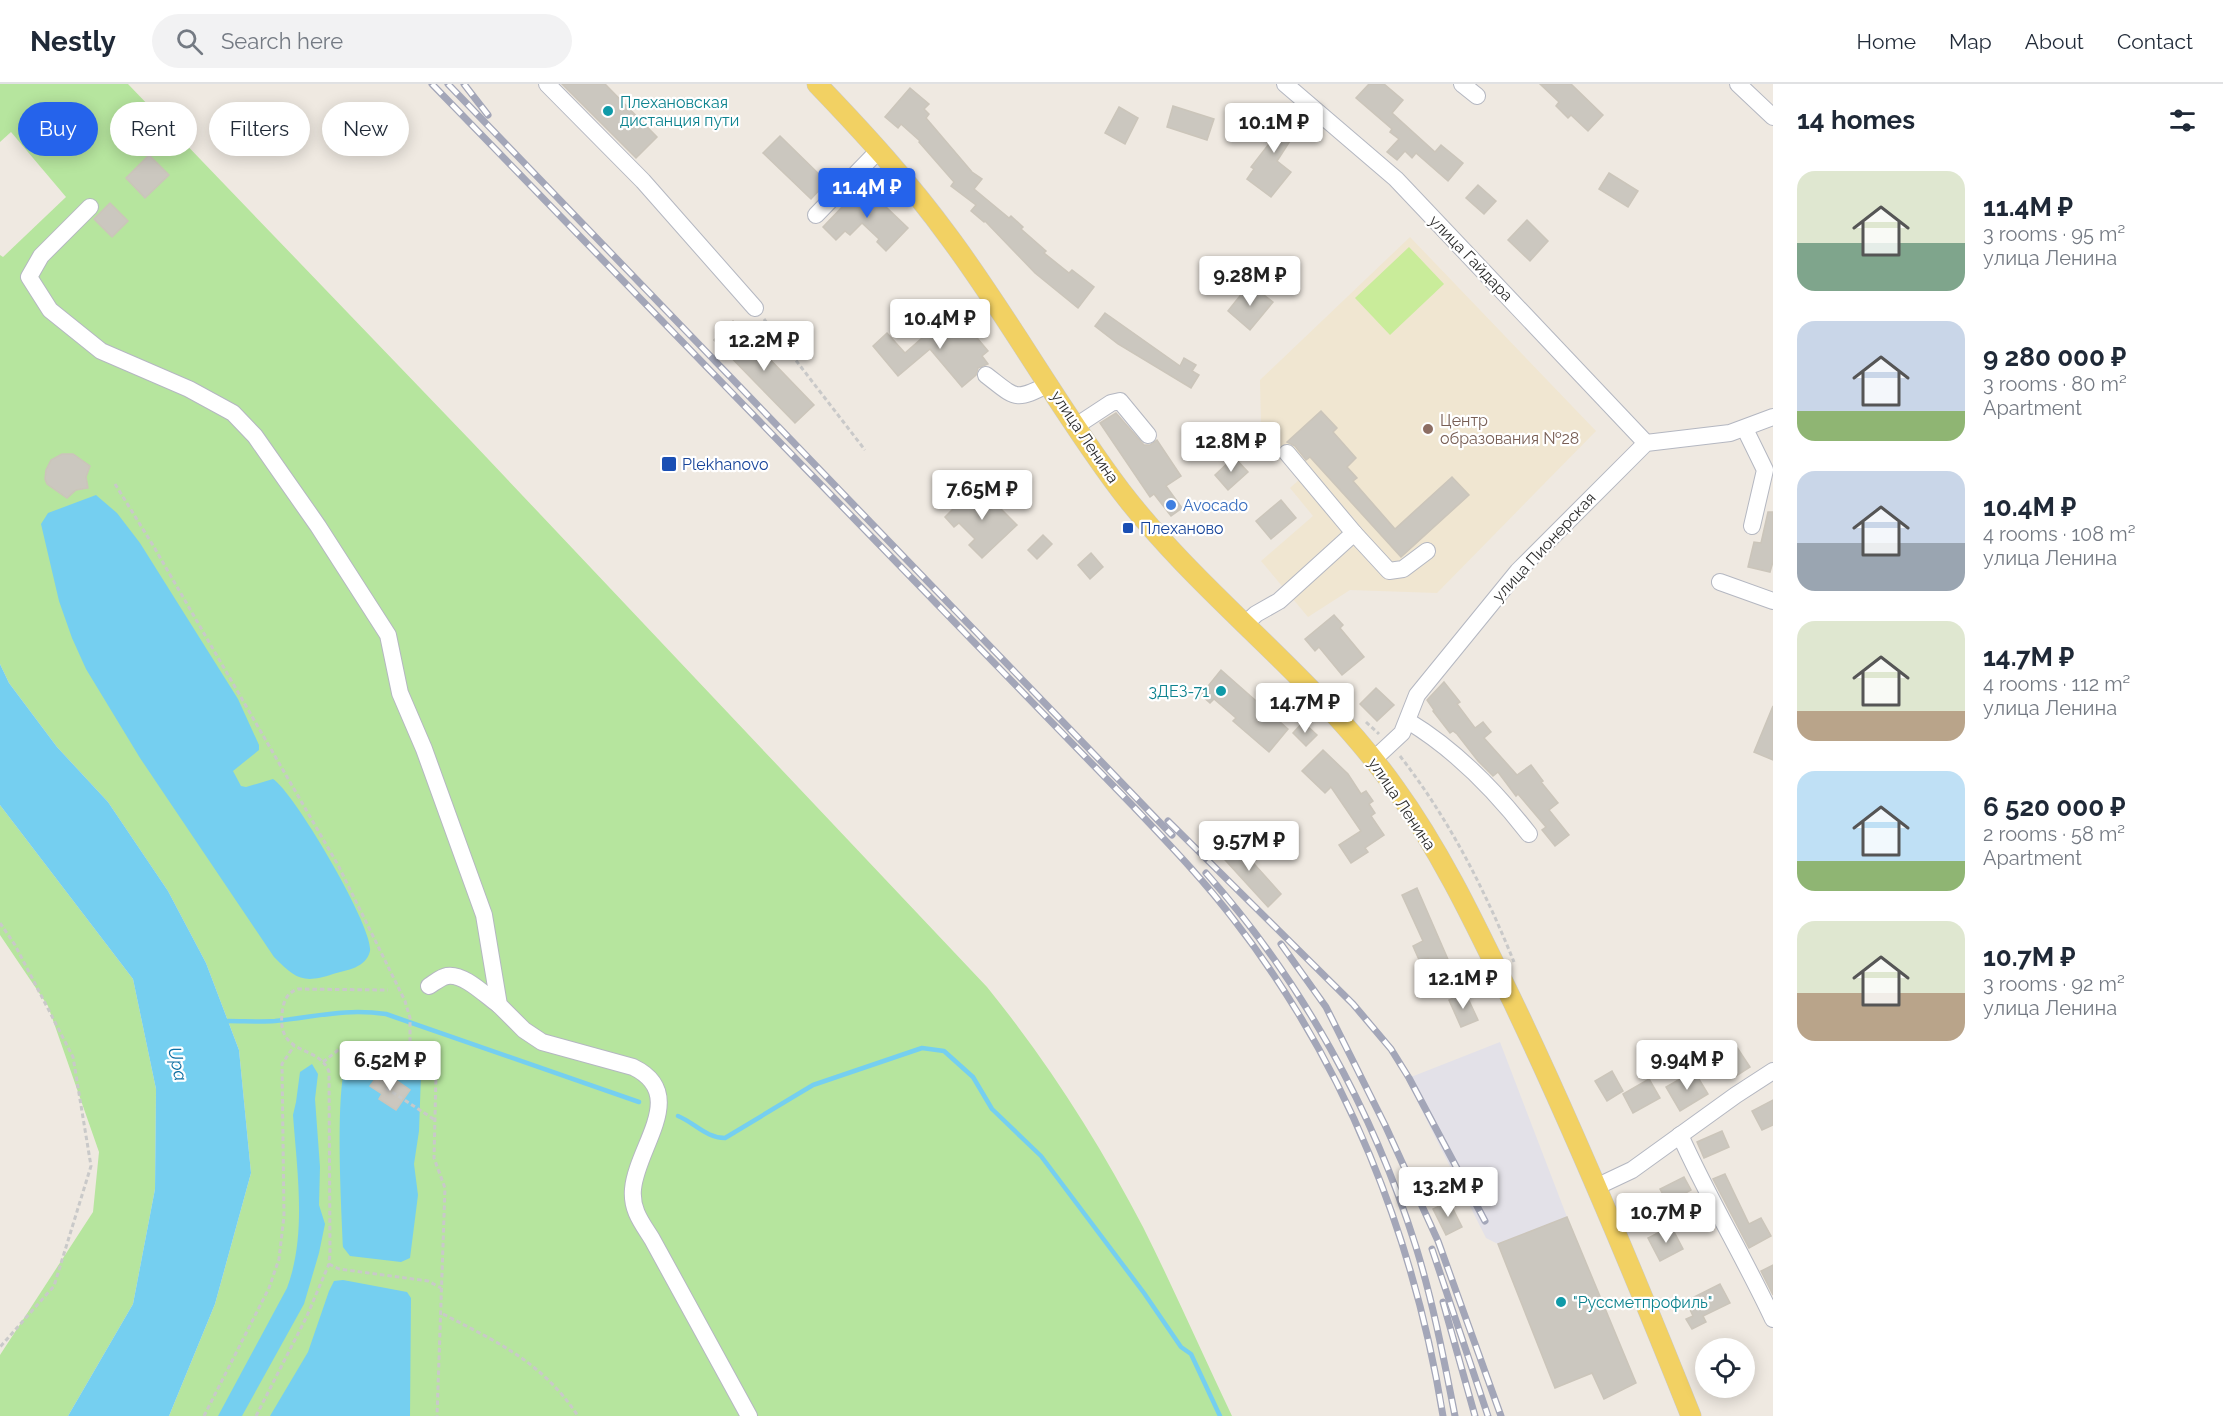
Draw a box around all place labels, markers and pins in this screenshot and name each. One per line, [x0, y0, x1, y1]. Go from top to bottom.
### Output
place label: Плехановская дистанция пути [620, 93, 739, 130]
pin: 10.1M ₽ [1219, 103, 1329, 154]
marker: Плехановская дистанция пути [601, 104, 615, 118]
pin: 11.4M ₽ [812, 168, 922, 219]
pin: 9.28M ₽ [1195, 256, 1305, 307]
pin: 10.4M ₽ [885, 299, 995, 350]
pin: 12.2M ₽ [709, 321, 819, 372]
place label: Центр образования №28 [1440, 411, 1579, 448]
pin: 12.8M ₽ [1176, 422, 1286, 473]
marker: Центр образования №28 [1421, 422, 1435, 436]
marker: Plekhanovo [660, 455, 678, 473]
place label: Plekhanovo [682, 455, 769, 474]
pin: 7.65M ₽ [927, 470, 1037, 521]
place label: Avocado [1183, 496, 1248, 515]
marker: Avocado [1164, 498, 1178, 512]
place label: Плеханово [1140, 519, 1224, 538]
marker: Плеханово [1121, 521, 1135, 535]
place label: 3ДЕЗ-71 [1148, 682, 1209, 701]
pin: 14.7M ₽ [1250, 683, 1360, 734]
marker: 3ДЕЗ-71 [1214, 684, 1228, 698]
pin: 9.57M ₽ [1194, 821, 1304, 872]
pin: 12.1M ₽ [1408, 959, 1518, 1010]
pin: 9.94M ₽ [1632, 1040, 1742, 1091]
pin: 6.52M ₽ [335, 1041, 445, 1092]
pin: 13.2M ₽ [1393, 1167, 1503, 1218]
pin: 10.7M ₽ [1611, 1193, 1721, 1244]
place label: "Руссметпрофиль" [1573, 1293, 1712, 1312]
marker: "Руссметпрофиль" [1554, 1295, 1568, 1309]

